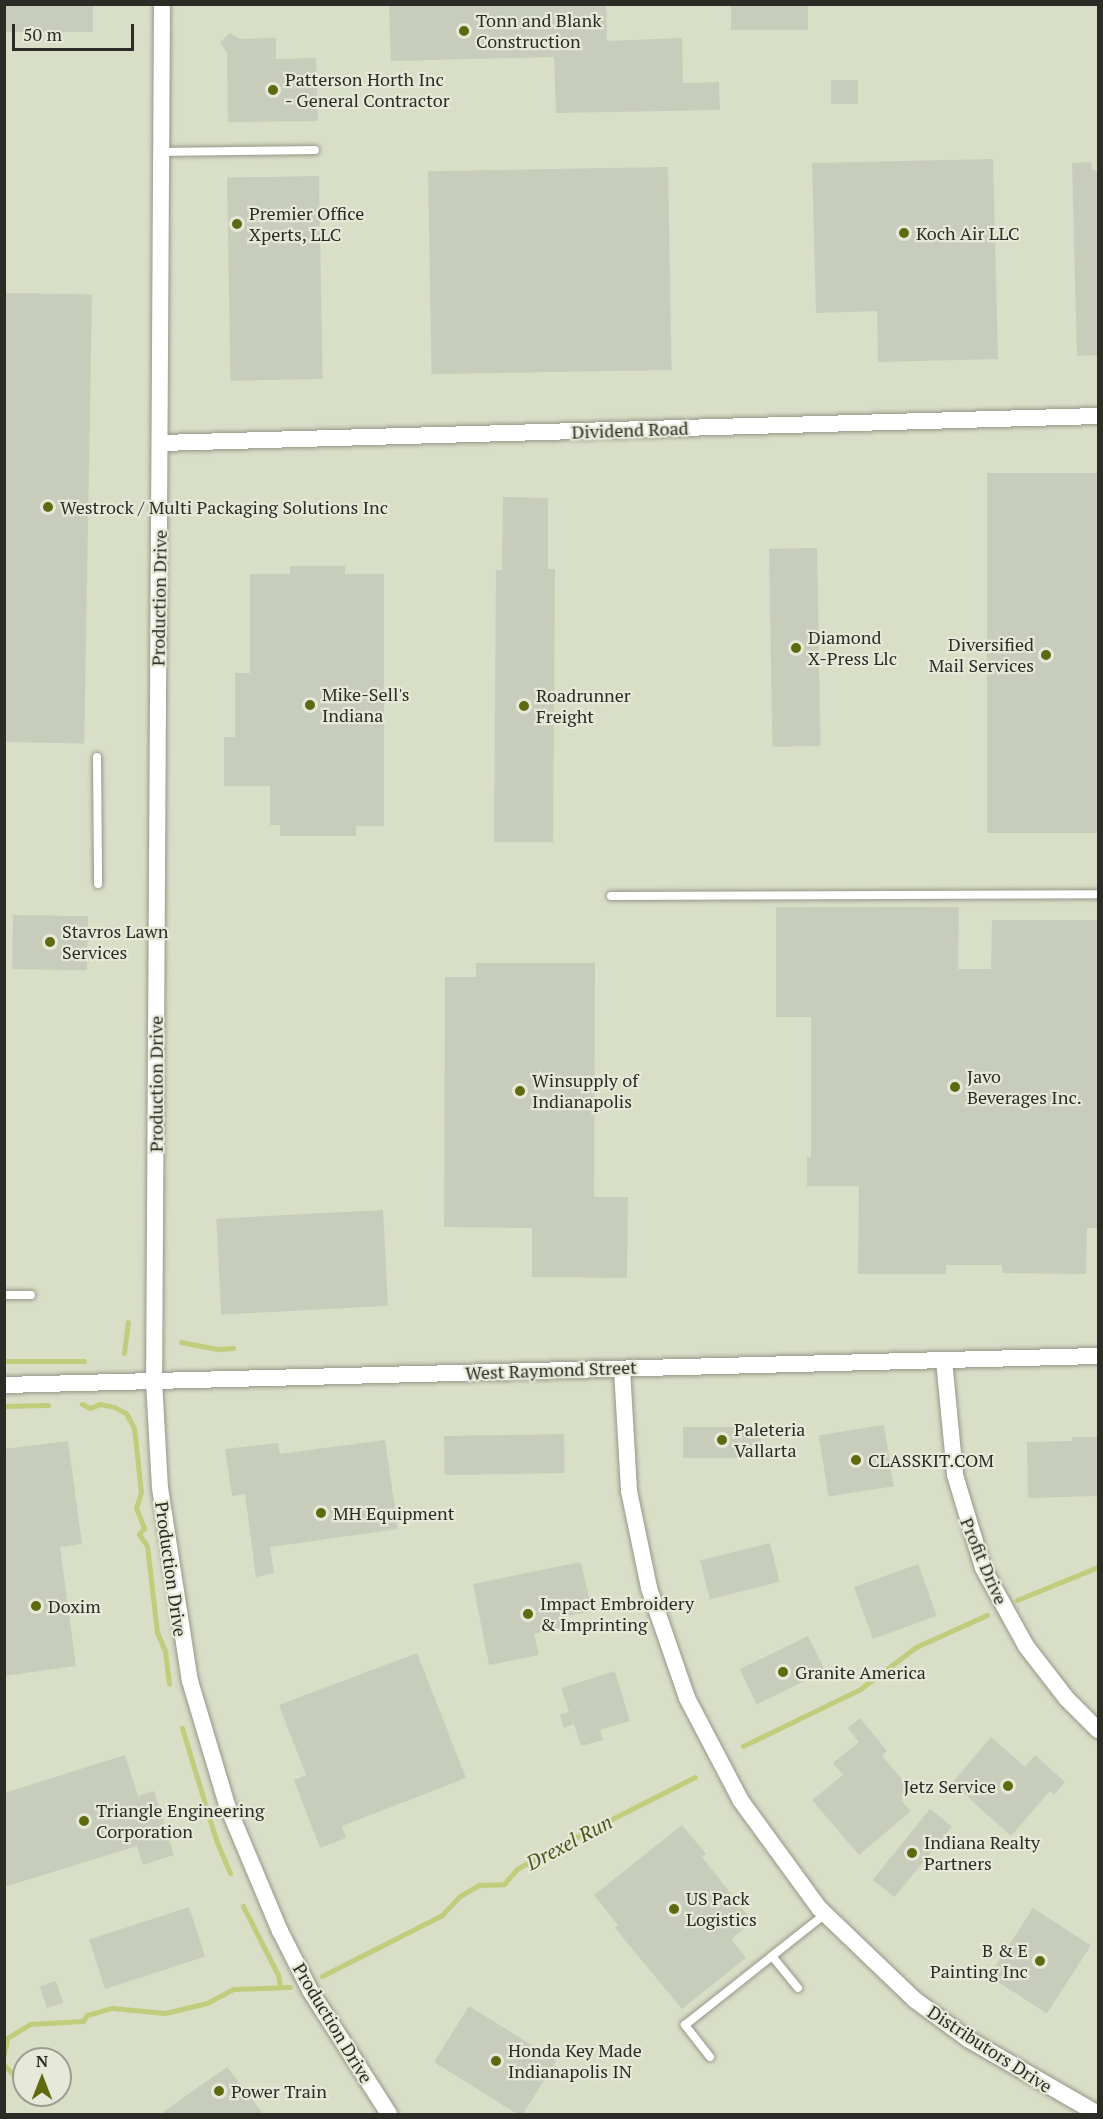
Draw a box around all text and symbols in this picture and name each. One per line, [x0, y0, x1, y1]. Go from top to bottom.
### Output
place label: Tonn and Blank Construction [476, 10, 601, 52]
scale bar [15, 12, 136, 50]
text: 50 m [23, 22, 62, 46]
marker: Tonn and Blank Construction [457, 24, 471, 38]
place label: Patterson Horth Inc - General Contractor [285, 69, 450, 112]
marker: Patterson Horth Inc - General Contractor [266, 83, 280, 97]
place label: Premier Office Xperts, LLC [249, 203, 364, 246]
marker: Premier Office Xperts, LLC [230, 217, 244, 231]
place label: Koch Air LLC [916, 222, 1020, 244]
marker: Koch Air LLC [897, 226, 911, 240]
street label: Dividend Road [571, 417, 689, 443]
place label: Westrock / Multi Packaging Solutions Inc [60, 496, 388, 518]
marker: Westrock / Multi Packaging Solutions Inc [41, 500, 55, 514]
street label: Production Drive [147, 530, 171, 666]
place label: Diamond X-Press Llc [808, 627, 897, 670]
place label: Diversified Mail Services [929, 634, 1034, 676]
marker: Diamond X-Press Llc [789, 641, 803, 655]
marker: Diversified Mail Services [1039, 648, 1053, 662]
place label: Mike-Sell's Indiana [322, 684, 410, 726]
place label: Roadrunner Freight [536, 685, 631, 728]
marker: Mike-Sell's Indiana [303, 698, 317, 712]
marker: Roadrunner Freight [517, 699, 531, 713]
place label: Stavros Lawn Services [62, 921, 168, 964]
marker: Stavros Lawn Services [43, 935, 57, 949]
street label: Production Drive [145, 1016, 167, 1152]
place label: Javo Beverages Inc. [967, 1066, 1082, 1108]
place label: Winsupply of Indianapolis [532, 1070, 638, 1112]
marker: Javo Beverages Inc. [948, 1080, 962, 1094]
marker: Winsupply of Indianapolis [513, 1084, 527, 1098]
street label: West Raymond Street [465, 1356, 637, 1384]
place label: Paleteria Vallarta [734, 1419, 805, 1462]
marker: Paleteria Vallarta [715, 1433, 729, 1447]
place label: CLASSKIT.COM [868, 1449, 994, 1471]
marker: CLASSKIT.COM [849, 1453, 863, 1467]
street label: Production Drive [151, 1500, 191, 1638]
place label: MH Equipment [333, 1502, 454, 1524]
marker: MH Equipment [314, 1506, 328, 1520]
street label: Profit Drive [956, 1514, 1012, 1608]
place label: Impact Embroidery & Imprinting [540, 1593, 694, 1636]
place label: Doxim [48, 1595, 101, 1617]
marker: Doxim [29, 1599, 43, 1613]
marker: Impact Embroidery & Imprinting [521, 1607, 535, 1621]
place label: Granite America [795, 1661, 926, 1683]
marker: Granite America [776, 1665, 790, 1679]
place label: Jetz Service [903, 1775, 996, 1797]
marker: Jetz Service [1001, 1779, 1015, 1793]
place label: Triangle Engineering Corporation [96, 1800, 264, 1842]
water label: Drexel Run [522, 1809, 616, 1875]
marker: Triangle Engineering Corporation [77, 1814, 91, 1828]
place label: Indiana Realty Partners [924, 1832, 1040, 1874]
marker: Indiana Realty Partners [905, 1846, 919, 1860]
place label: US Pack Logistics [686, 1888, 757, 1930]
marker: US Pack Logistics [667, 1902, 681, 1916]
place label: B & E Painting Inc [930, 1940, 1028, 1982]
marker: B & E Painting Inc [1033, 1954, 1047, 1968]
street label: Production Drive [289, 1959, 377, 2087]
street label: Distributors Drive [924, 2001, 1056, 2097]
place label: Honda Key Made Indianapolis IN [508, 2040, 642, 2082]
north arrow [12, 2047, 72, 2107]
text: N [36, 2050, 48, 2072]
marker: Honda Key Made Indianapolis IN [489, 2054, 503, 2068]
place label: Power Train [231, 2080, 327, 2102]
marker: Power Train [212, 2084, 226, 2098]

